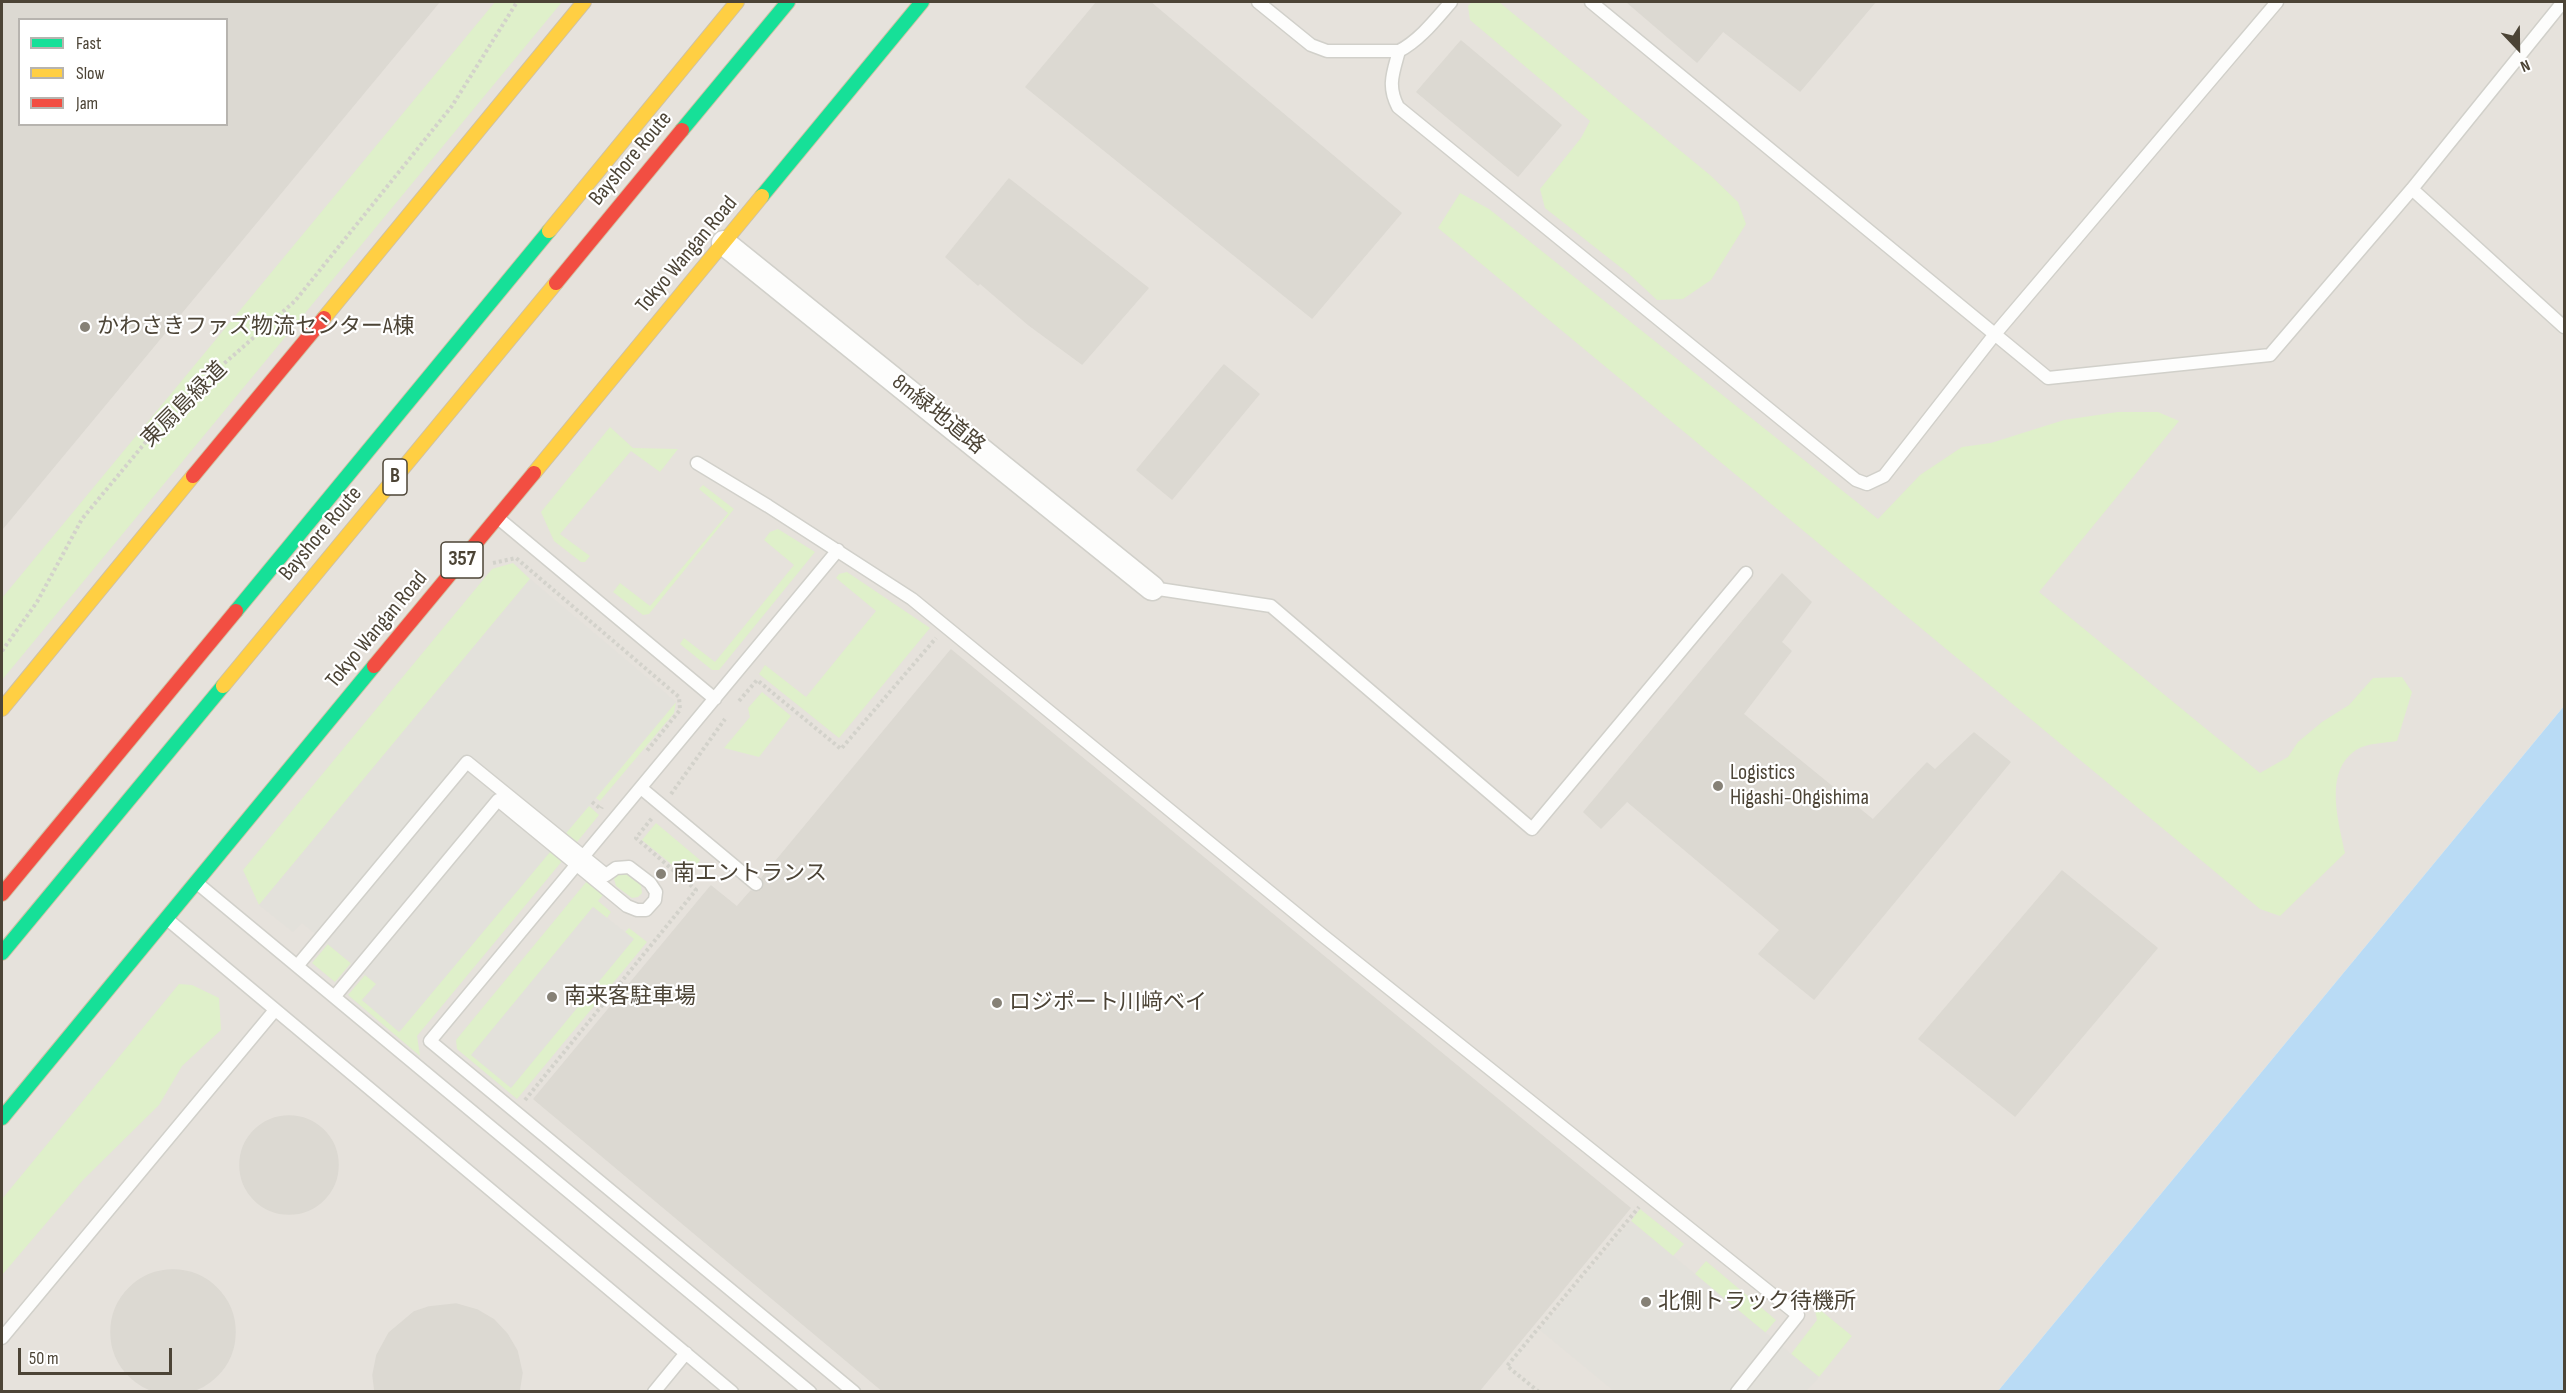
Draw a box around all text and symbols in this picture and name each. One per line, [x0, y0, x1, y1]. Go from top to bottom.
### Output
legend [18, 18, 228, 126]
north arrow [2488, 18, 2548, 78]
text: Fast [76, 33, 101, 54]
text: N [2517, 55, 2532, 76]
text: Slow [76, 63, 105, 84]
text: Jam [76, 93, 98, 114]
street label: Bayshore Route [584, 106, 678, 212]
street label: Tokyo Wangan Road [631, 191, 743, 319]
place label: かわさきファズ物流センターA棟 [97, 314, 414, 340]
marker: かわさきファズ物流センターA棟 [78, 320, 92, 334]
street label: 東扇島緑道 [137, 357, 233, 453]
street label: 8m緑地道路 [886, 370, 990, 460]
road number: B [383, 459, 407, 495]
street label: Bayshore Route [274, 481, 368, 587]
road number: 357 [441, 542, 483, 578]
street label: Tokyo Wangan Road [321, 566, 433, 694]
place label: Logistics Higashi-Ohgishima [1730, 760, 1869, 812]
marker: Logistics Higashi-Ohgishima [1711, 779, 1725, 793]
place label: 南エントランス [673, 861, 827, 887]
marker: 南エントランス [654, 867, 668, 881]
place label: 南来客駐車場 [564, 984, 696, 1010]
marker: 南来客駐車場 [545, 990, 559, 1004]
place label: ロジポート川﨑ベイ [1009, 990, 1207, 1016]
marker: ロジポート川﨑ベイ [990, 996, 1004, 1010]
place label: 北側トラック待機所 [1658, 1289, 1856, 1315]
marker: 北側トラック待機所 [1639, 1295, 1653, 1309]
scale bar [21, 1336, 176, 1374]
text: 50 m [29, 1348, 59, 1369]

